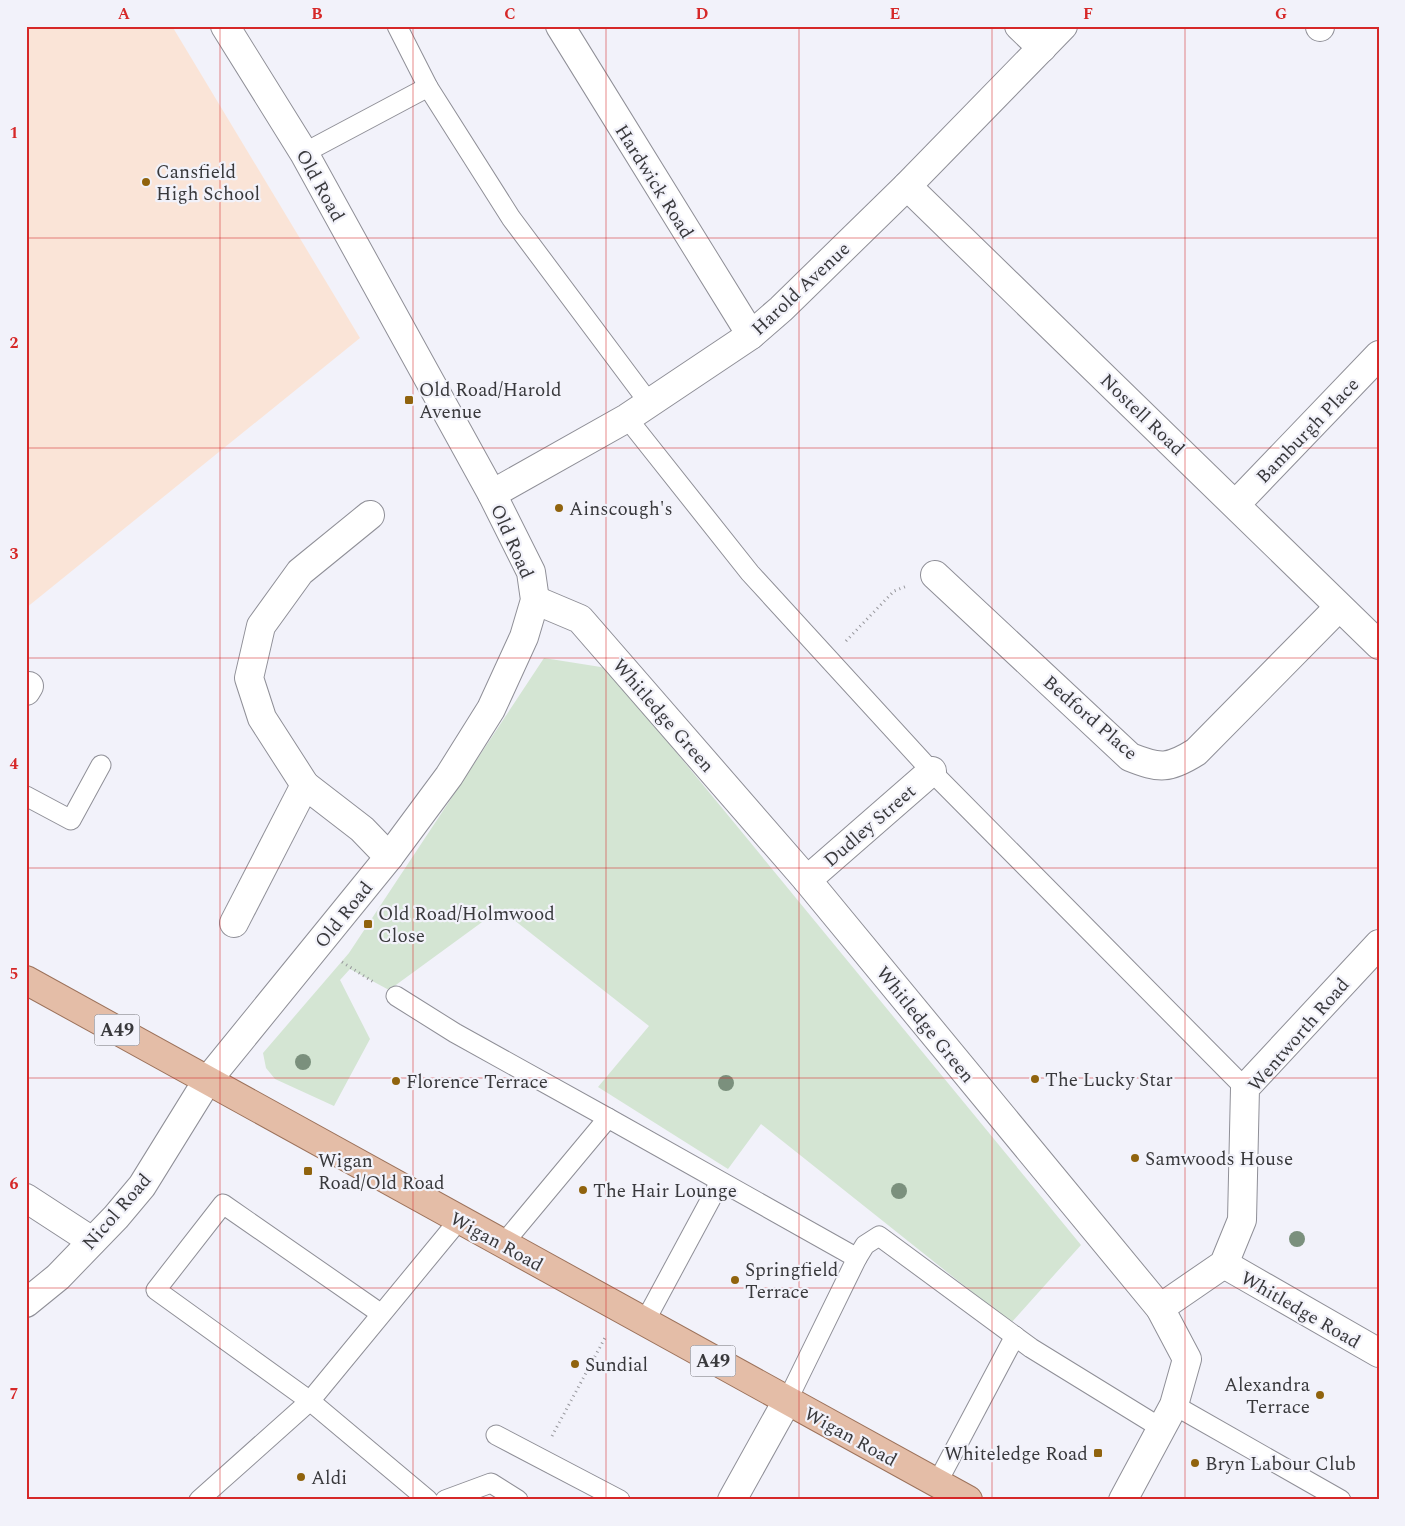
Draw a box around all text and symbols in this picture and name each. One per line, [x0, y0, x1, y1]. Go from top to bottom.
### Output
text: A [118, 2, 131, 26]
text: B [311, 2, 323, 26]
text: C [504, 2, 516, 26]
text: D [696, 2, 709, 26]
text: E [890, 2, 900, 26]
text: F [1083, 2, 1093, 26]
text: G [1275, 2, 1287, 26]
street label: Hardwick Road [607, 119, 701, 245]
text: 1 [10, 121, 18, 145]
street label: Old Road [288, 144, 352, 227]
place label: Cansfield High School [156, 158, 260, 209]
marker: Cansfield High School [140, 176, 152, 188]
street label: Harold Avenue [745, 235, 857, 343]
text: 2 [10, 331, 19, 355]
street label: Nostell Road [1093, 367, 1191, 463]
street label: Bamburgh Place [1250, 371, 1366, 491]
place label: Old Road/Harold Avenue [419, 376, 562, 427]
marker: Old Road/Harold Avenue [403, 394, 415, 406]
place label: Ainscough's [569, 495, 673, 524]
street label: Old Road [482, 500, 541, 584]
marker: Ainscough's [553, 502, 565, 514]
text: 3 [10, 542, 19, 566]
street label: Whitledge Green [605, 652, 721, 780]
street label: Bedford Place [1036, 669, 1144, 768]
text: 4 [10, 752, 19, 776]
street label: Dudley Street [817, 777, 923, 875]
street label: Old Road [308, 875, 380, 955]
place label: Old Road/Holmwood Close [378, 900, 555, 951]
marker: Old Road/Holmwood Close [362, 918, 374, 930]
street label: Whitledge Green [868, 960, 981, 1090]
text: 5 [10, 962, 18, 986]
street label: Wentworth Road [1241, 972, 1357, 1098]
road number: A49 [94, 1014, 140, 1046]
place label: The Lucky Star [1045, 1066, 1173, 1095]
place label: Florence Terrace [406, 1068, 548, 1097]
marker: The Lucky Star [1029, 1073, 1041, 1085]
marker: Florence Terrace [390, 1075, 402, 1087]
place label: Samwoods House [1145, 1145, 1293, 1174]
place label: Wigan Road/Old Road [318, 1147, 445, 1198]
marker: Samwoods House [1129, 1152, 1141, 1164]
marker: Wigan Road/Old Road [302, 1165, 314, 1177]
street label: Nicol Road [75, 1167, 159, 1257]
text: 6 [10, 1172, 19, 1196]
place label: The Hair Lounge [593, 1177, 737, 1206]
marker: The Hair Lounge [577, 1184, 589, 1196]
street label: Wigan Road [444, 1205, 548, 1280]
place label: Springfield Terrace [745, 1256, 838, 1307]
street label: Whitledge Road [1235, 1264, 1366, 1357]
marker: Springfield Terrace [729, 1274, 741, 1286]
road number: A49 [690, 1345, 736, 1376]
place label: Sundial [585, 1351, 648, 1380]
marker: Sundial [569, 1358, 581, 1370]
place label: Alexandra Terrace [1224, 1371, 1311, 1422]
text: 7 [10, 1382, 19, 1406]
marker: Alexandra Terrace [1314, 1389, 1326, 1401]
street label: Wigan Road [798, 1400, 902, 1475]
place label: Whiteledge Road [944, 1440, 1088, 1469]
marker: Whiteledge Road [1092, 1447, 1104, 1459]
place label: Bryn Labour Club [1205, 1450, 1356, 1479]
marker: Bryn Labour Club [1189, 1457, 1201, 1469]
place label: Aldi [311, 1464, 347, 1493]
marker: Aldi [295, 1471, 307, 1483]

